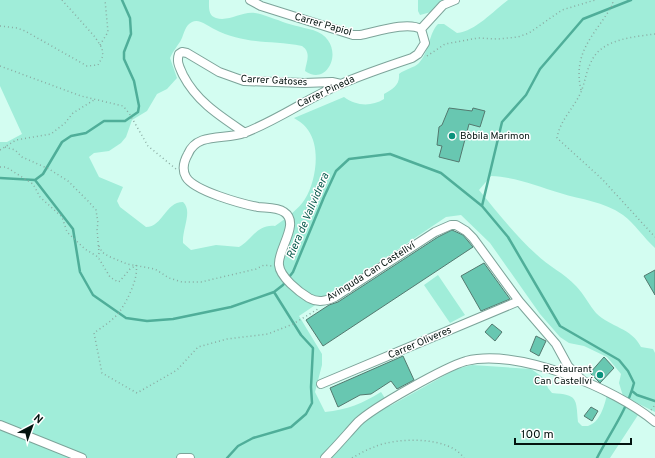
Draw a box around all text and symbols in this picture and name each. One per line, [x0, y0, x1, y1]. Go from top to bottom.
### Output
street label: Carrer Papiol [293, 11, 353, 39]
street label: Carrer Gatoses [240, 73, 308, 89]
street label: Carrer Pineda [295, 73, 357, 111]
place label: Bòbila Marimon [460, 130, 530, 143]
marker: Bòbila Marimon [447, 131, 457, 141]
water label: Riera de Vallvidrera [284, 171, 333, 261]
street label: Avinguda Can Castellví [324, 239, 419, 305]
street label: Carrer Oliveres [386, 324, 454, 362]
place label: Restaurant Can Castellví [534, 363, 593, 388]
marker: Restaurant Can Castellví [595, 370, 605, 380]
north arrow [12, 406, 52, 446]
text: N [30, 411, 45, 427]
scale bar [515, 420, 631, 446]
text: 100 m [521, 427, 554, 443]

